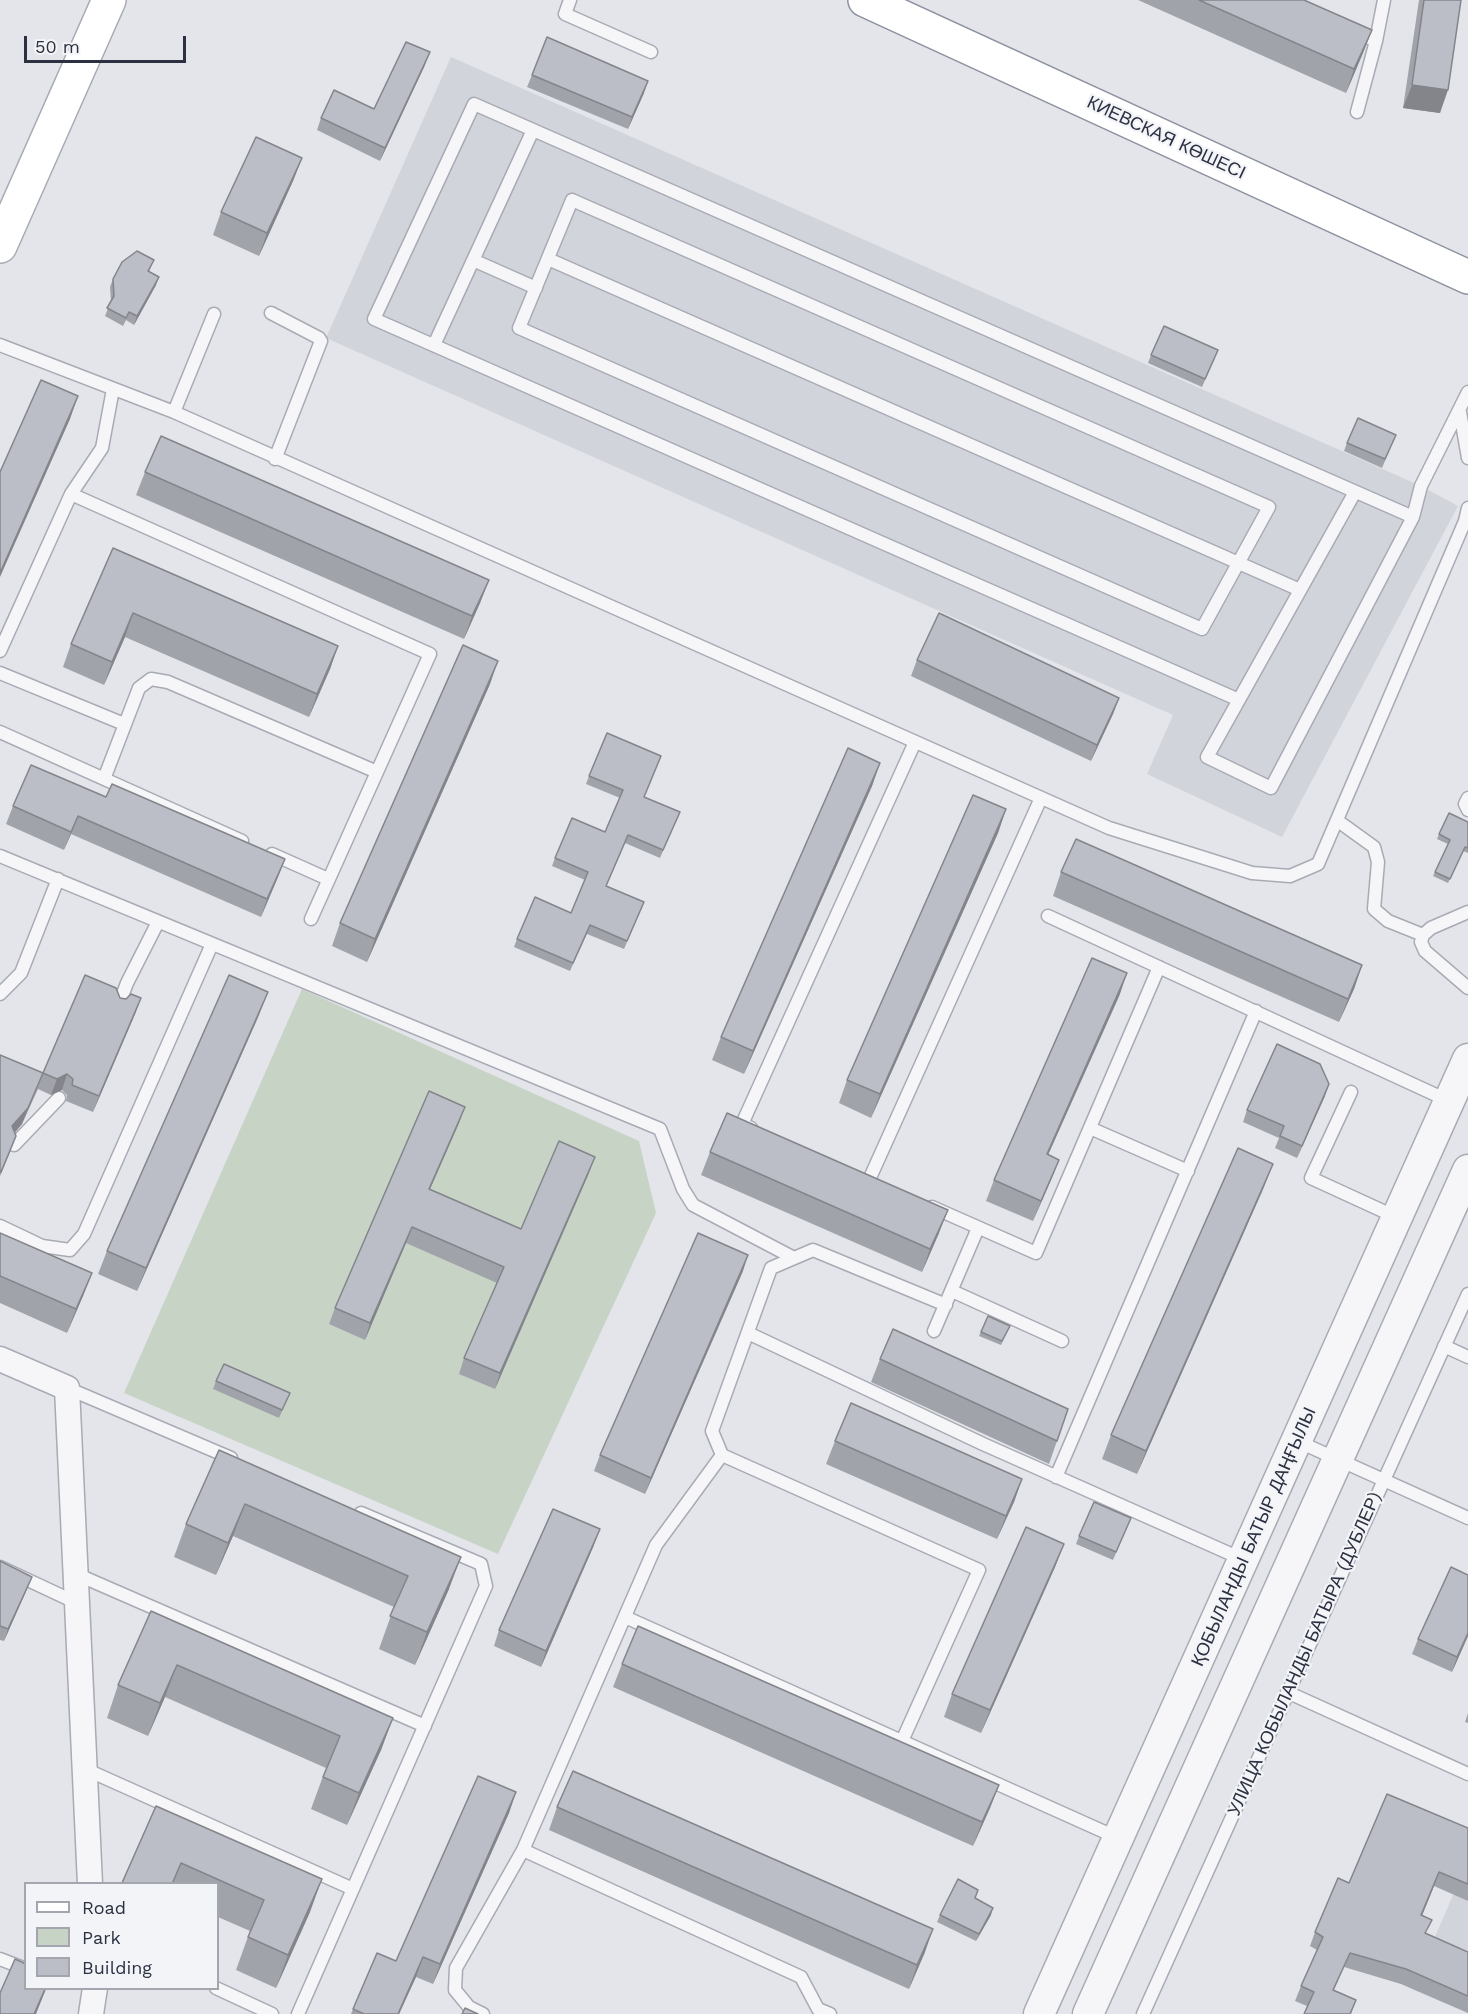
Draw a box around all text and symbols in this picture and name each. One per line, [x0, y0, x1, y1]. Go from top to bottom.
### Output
scale bar [27, 24, 189, 62]
text: 50 m [35, 36, 80, 57]
street label: КИЕВСКАЯ КӨШЕСІ [1083, 92, 1249, 184]
street label: ҚОБЫЛАНДЫ БАТЫР ДАҢҒЫЛЫ [1187, 1404, 1321, 1670]
street label: УЛИЦА КОБЫЛАНДЫ БАТЫРА (ДУБЛЕР) [1224, 1489, 1386, 1819]
legend [24, 1882, 219, 1990]
text: Road [82, 1897, 126, 1918]
text: Park [82, 1927, 121, 1948]
text: Building [82, 1957, 152, 1978]

